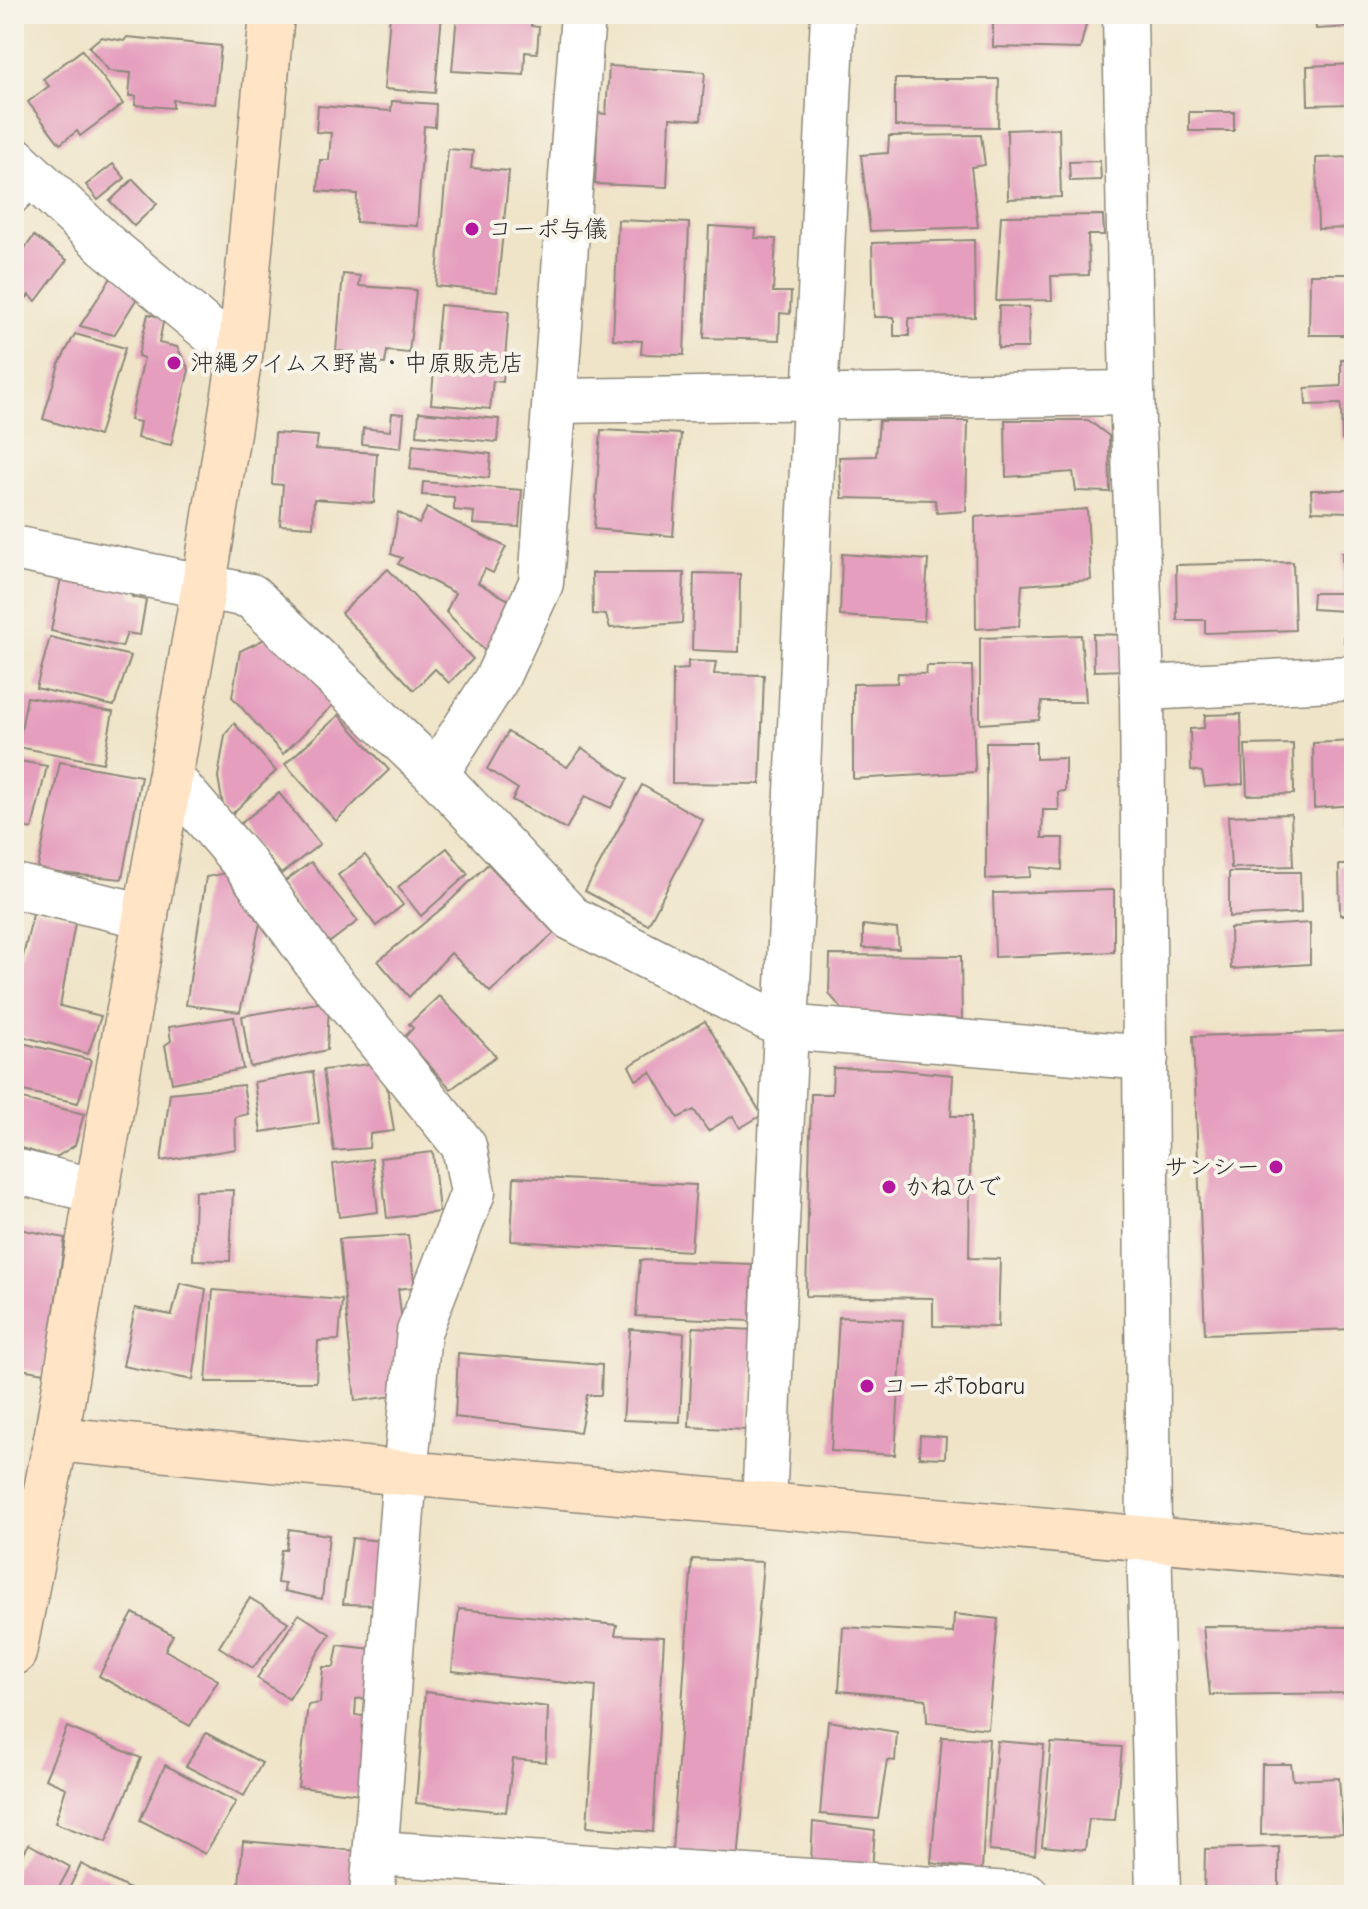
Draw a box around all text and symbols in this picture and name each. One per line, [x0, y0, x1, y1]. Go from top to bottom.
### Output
place label: コーポ与儀 [488, 215, 608, 243]
marker: コーポ与儀 [463, 220, 481, 238]
place label: 沖縄タイムス野嵩・中原販売店 [190, 349, 524, 377]
marker: 沖縄タイムス野嵩・中原販売店 [165, 354, 183, 372]
place label: サンシー [1164, 1153, 1260, 1181]
marker: サンシー [1267, 1158, 1285, 1176]
place label: かねひで [905, 1173, 1001, 1201]
marker: かねひで [880, 1178, 898, 1196]
place label: コーポTobaru [883, 1372, 1025, 1400]
marker: コーポTobaru [858, 1377, 876, 1395]

